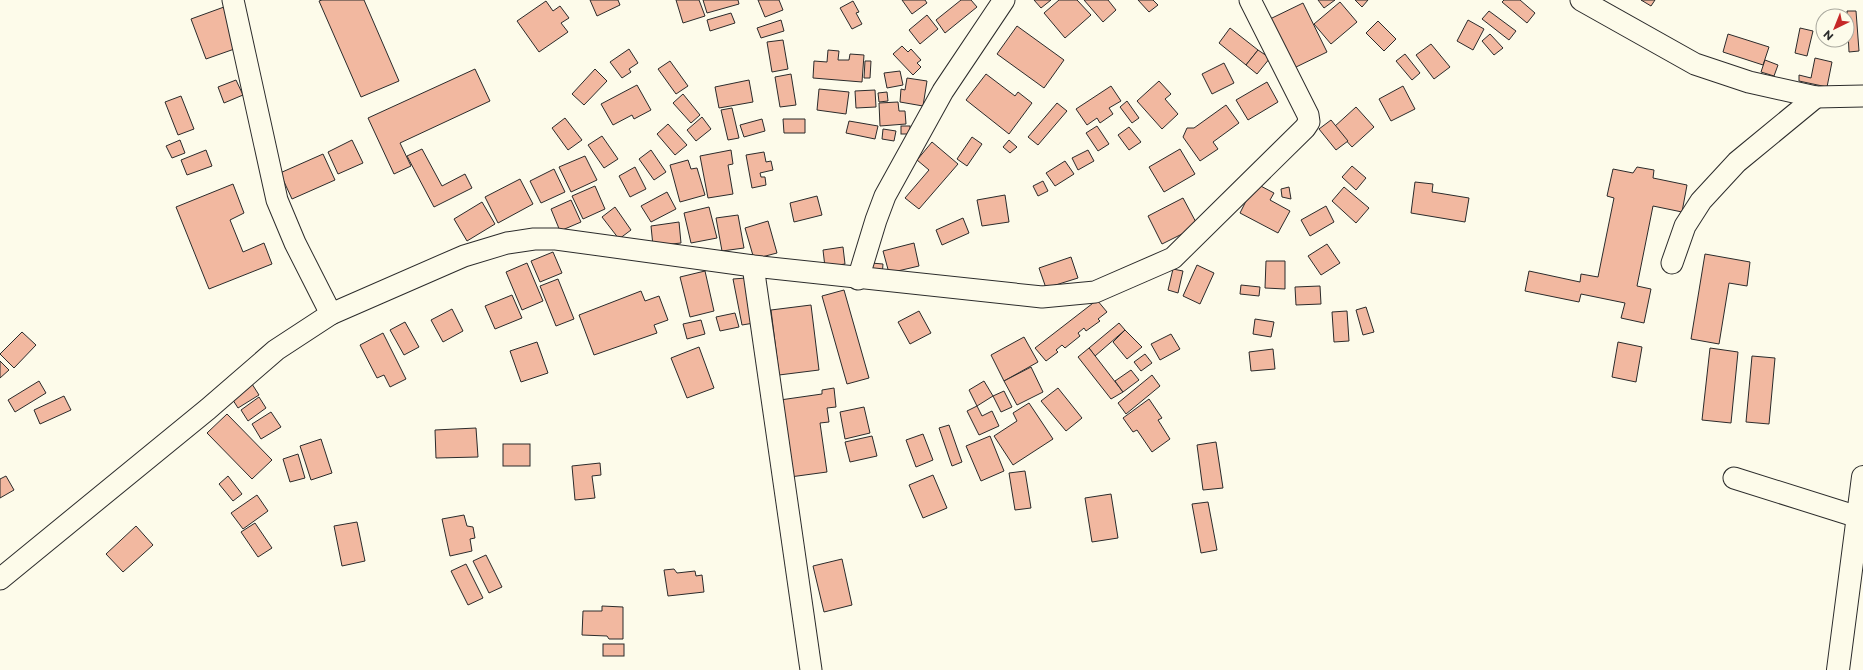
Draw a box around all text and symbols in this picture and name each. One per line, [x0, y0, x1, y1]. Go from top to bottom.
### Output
north arrow [1815, 8, 1855, 48]
text: N [1820, 27, 1836, 43]

